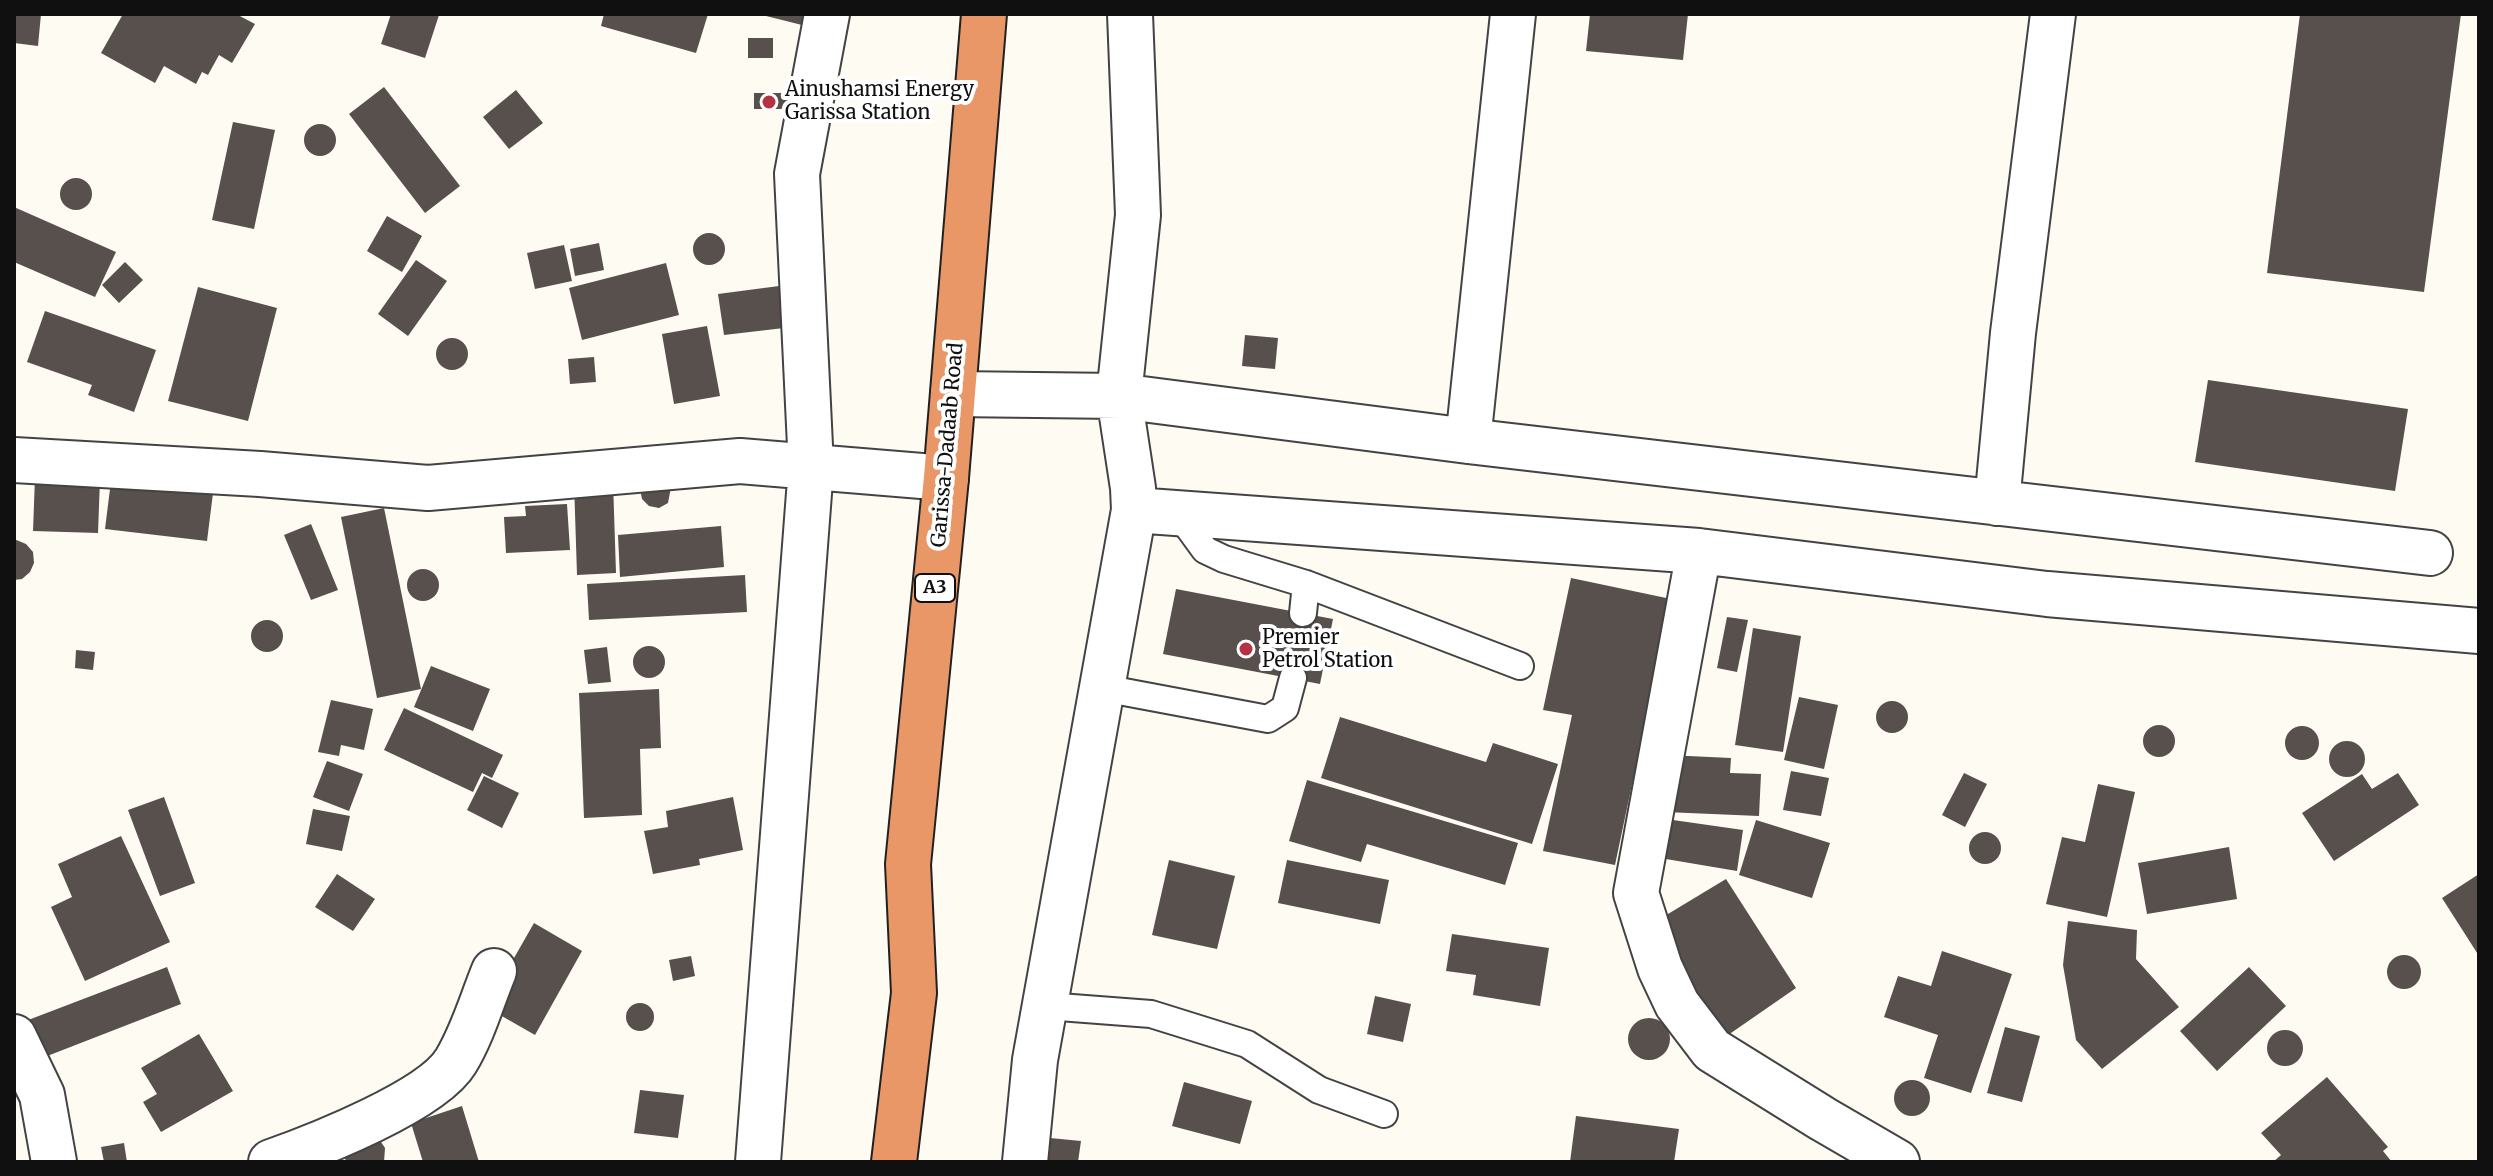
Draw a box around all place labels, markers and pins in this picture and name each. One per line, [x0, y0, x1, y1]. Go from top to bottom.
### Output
place label: Ainushamsi Energy Garissa Station [785, 78, 974, 125]
marker: Ainushamsi Energy Garissa Station [760, 93, 778, 111]
place label: Premier Petrol Station [1262, 626, 1393, 673]
marker: Premier Petrol Station [1237, 640, 1255, 658]

